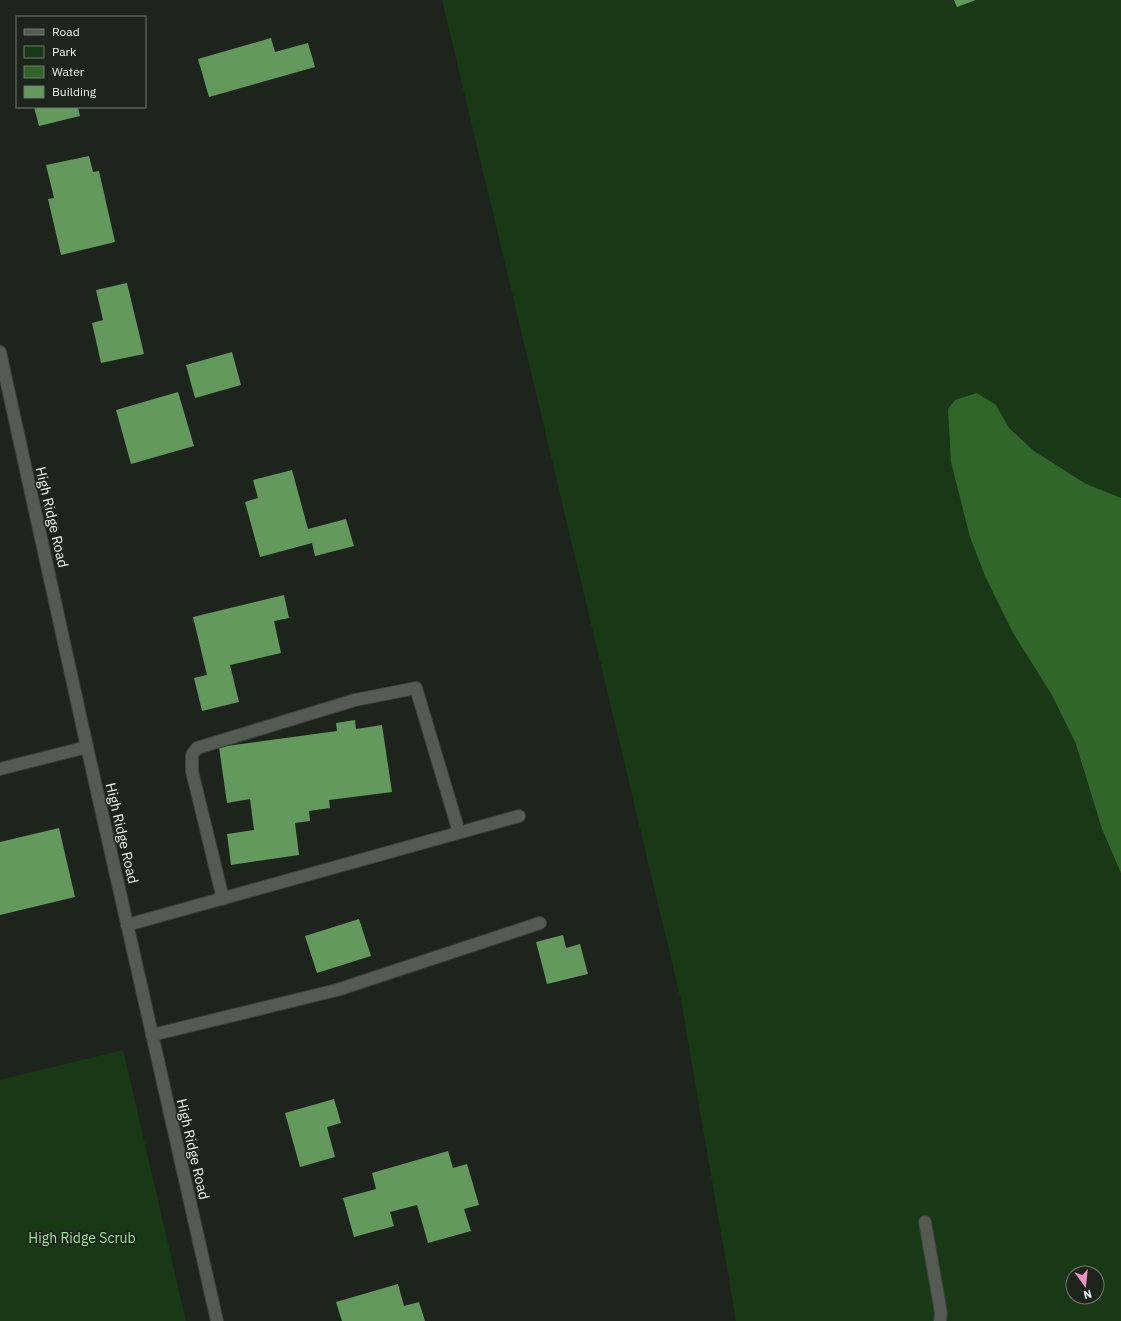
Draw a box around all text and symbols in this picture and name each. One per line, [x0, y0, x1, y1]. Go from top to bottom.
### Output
legend [16, 16, 146, 108]
text: Road [52, 24, 80, 39]
text: Park [52, 44, 77, 59]
text: Water [52, 64, 85, 79]
text: Building [52, 84, 97, 99]
street label: High Ridge Road [32, 465, 72, 569]
street label: High Ridge Road [102, 781, 142, 885]
street label: High Ridge Road [173, 1097, 213, 1201]
park label: High Ridge Scrub [28, 1229, 136, 1247]
north arrow [1065, 1265, 1105, 1305]
text: N [1082, 1287, 1093, 1302]

